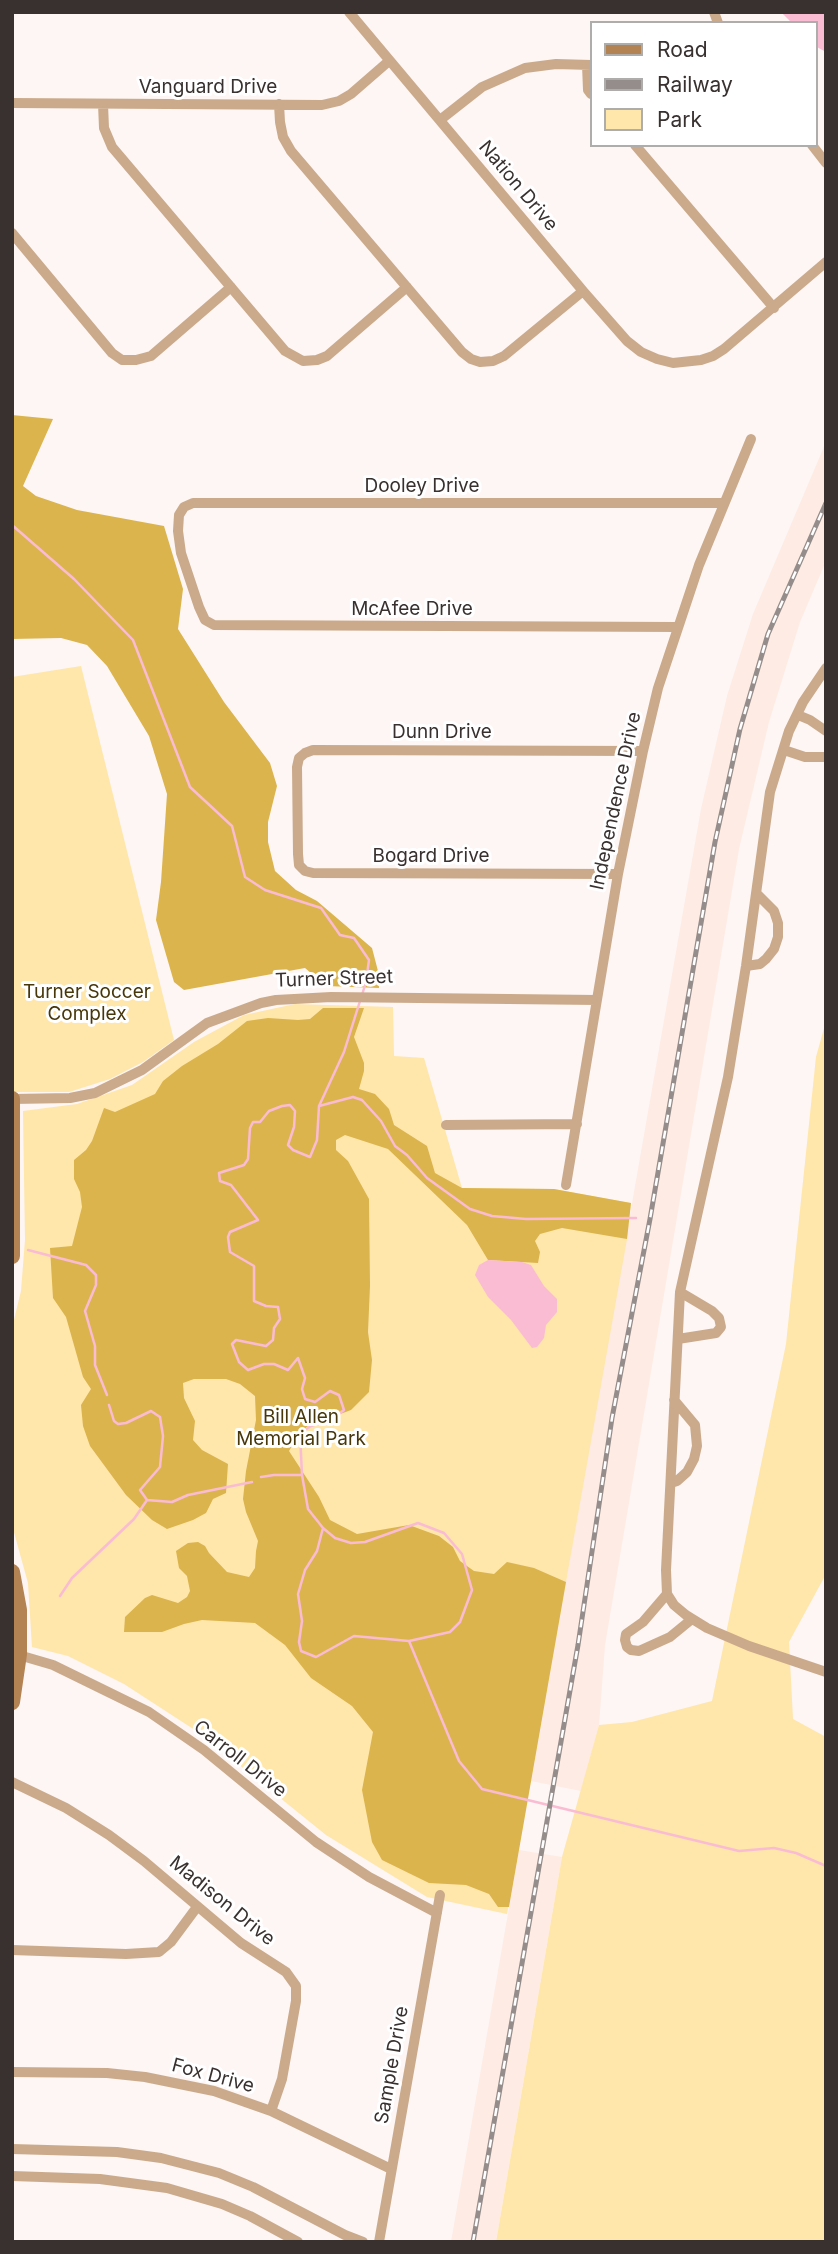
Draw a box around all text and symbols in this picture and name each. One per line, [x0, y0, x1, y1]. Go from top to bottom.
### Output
legend [590, 21, 817, 147]
text: Road [657, 37, 708, 62]
text: Railway [657, 72, 733, 97]
street label: Vanguard Drive [139, 76, 277, 98]
text: Park [657, 107, 702, 132]
street label: Nation Drive [474, 136, 562, 236]
street label: Dooley Drive [365, 475, 479, 497]
street label: McAfee Drive [351, 598, 473, 620]
street label: Independence Drive [586, 710, 646, 892]
street label: Dunn Drive [392, 721, 492, 743]
street label: Bogard Drive [372, 845, 490, 867]
street label: Turner Street [275, 966, 393, 992]
park label: Turner Soccer Complex [23, 981, 151, 1025]
park label: Bill Allen Memorial Park [236, 1406, 366, 1450]
street label: Carroll Drive [189, 1716, 291, 1802]
street label: Madison Drive [165, 1851, 279, 1951]
street label: Sample Drive [370, 2004, 414, 2126]
street label: Fox Drive [169, 2054, 257, 2098]

